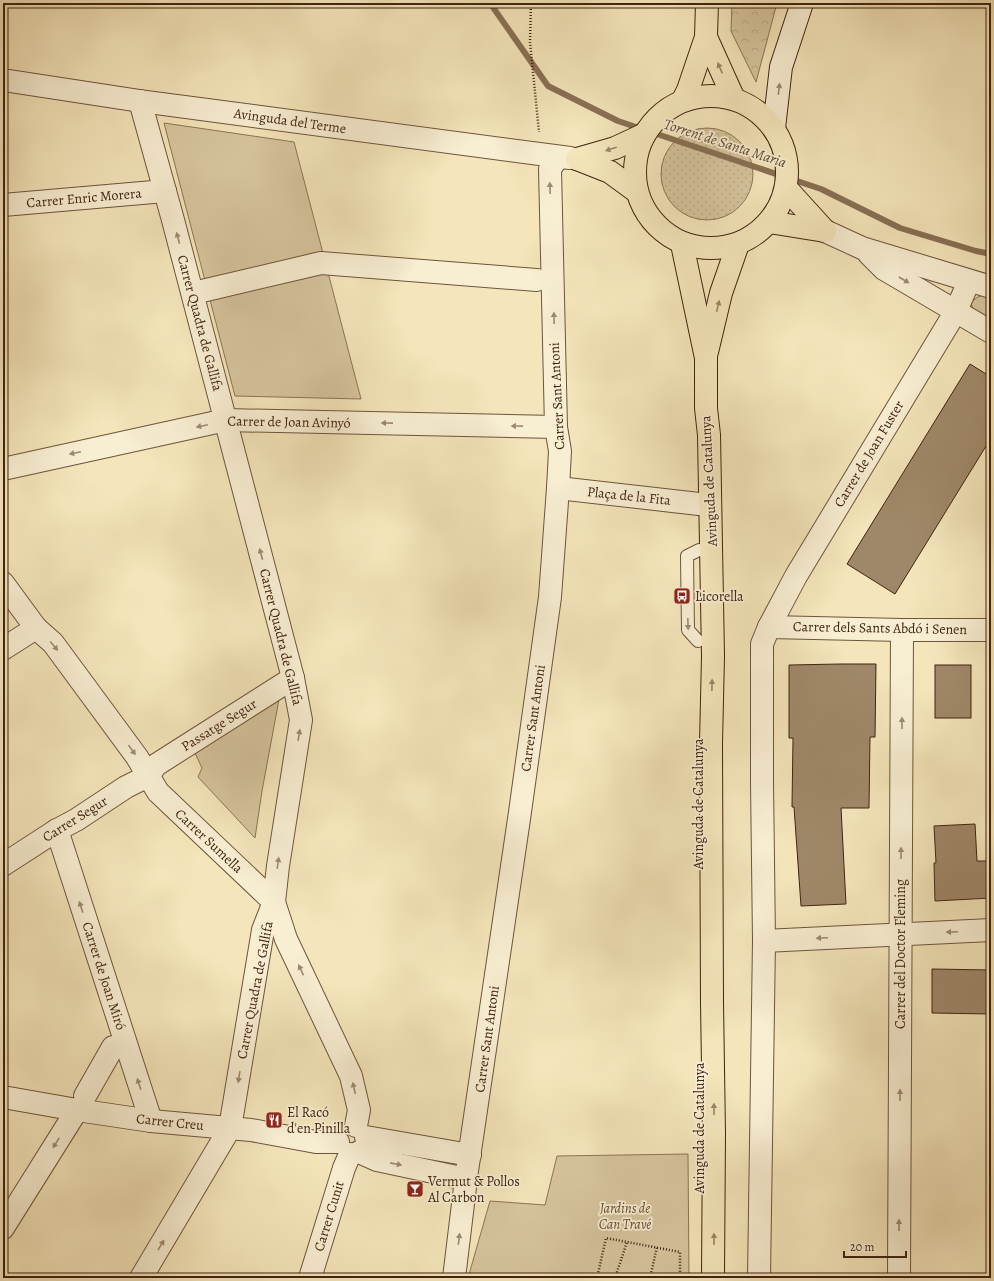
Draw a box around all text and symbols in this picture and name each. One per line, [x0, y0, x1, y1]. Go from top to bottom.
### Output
one-way arrow [717, 62, 723, 74]
one-way arrow [775, 83, 782, 95]
street label: Avinguda del Terme [231, 104, 348, 138]
water label: Torrent de Santa Maria [661, 114, 789, 172]
one-way arrow [605, 146, 617, 152]
one-way arrow [547, 181, 553, 194]
street label: Carrer Enric Morera [26, 183, 143, 213]
one-way arrow [175, 232, 181, 244]
street label: Carrer Quadra de Gallifa [173, 253, 227, 394]
one-way arrow [898, 277, 910, 284]
one-way arrow [715, 300, 721, 312]
one-way arrow [550, 312, 557, 324]
street label: Carrer Sant Antoni [545, 342, 569, 450]
street label: Carrer de Joan Fuster [830, 397, 909, 511]
street label: Carrer de Joan Avinyó [227, 411, 351, 433]
street label: Avinguda de Catalunya [696, 415, 722, 548]
one-way arrow [381, 420, 393, 427]
one-way arrow [196, 423, 208, 429]
one-way arrow [510, 423, 523, 429]
one-way arrow [69, 451, 81, 457]
street label: Plaça de la Fita [586, 482, 672, 510]
one-way arrow [257, 548, 263, 560]
street label: Carrer Quadra de Gallifa [255, 567, 307, 708]
bus stop icon: Licorella [672, 586, 692, 606]
place label: Licorella [695, 587, 744, 606]
street label: Carrer dels Sants Abdó i Senen [793, 617, 968, 639]
one-way arrow [684, 618, 691, 630]
one-way arrow [50, 640, 59, 651]
street label: Carrer Sant Antoni [516, 663, 550, 773]
one-way arrow [709, 679, 716, 691]
street label: Passatge Segur [178, 694, 261, 756]
one-way arrow [899, 716, 905, 729]
one-way arrow [296, 729, 302, 741]
street label: Avinguda de Catalunya [689, 738, 708, 871]
one-way arrow [128, 745, 136, 755]
street label: Carrer Segur [39, 791, 112, 847]
street label: Carrer Sumella [171, 805, 247, 878]
one-way arrow [898, 846, 904, 859]
one-way arrow [275, 857, 281, 869]
street label: Carrer del Doctor Fleming [891, 879, 910, 1029]
one-way arrow [78, 900, 84, 912]
street label: Carrer de Joan Miró [78, 919, 130, 1033]
street label: Carrer Quadra de Gallifa [232, 919, 278, 1061]
one-way arrow [946, 928, 958, 935]
one-way arrow [816, 935, 828, 942]
one-way arrow [298, 964, 304, 975]
street label: Carrer Sant Antoni [470, 984, 504, 1094]
street label: Avinguda de Catalunya [690, 1062, 709, 1195]
one-way arrow [236, 1071, 242, 1083]
one-way arrow [136, 1077, 142, 1089]
one-way arrow [350, 1082, 356, 1094]
one-way arrow [896, 1089, 903, 1101]
one-way arrow [711, 1102, 717, 1115]
place label: El Racó d'en Pinilla [287, 1103, 351, 1138]
street label: Carrer Creu [135, 1109, 205, 1135]
restaurant icon: El Racó d'en Pinilla [264, 1110, 284, 1130]
one-way arrow [52, 1137, 59, 1149]
one-way arrow [390, 1161, 402, 1167]
place label: Vermut & Pollos Al Carbon [427, 1172, 520, 1207]
street label: Carrer Cunit [309, 1178, 349, 1254]
bar icon: Vermut & Pollos Al Carbon [405, 1179, 425, 1199]
park label: Jardins de Can Travé [599, 1199, 651, 1234]
one-way arrow [896, 1218, 902, 1231]
one-way arrow [711, 1232, 717, 1245]
one-way arrow [456, 1233, 462, 1245]
scale bar [844, 1233, 906, 1259]
one-way arrow [157, 1239, 164, 1250]
text: 20 m [850, 1239, 874, 1255]

